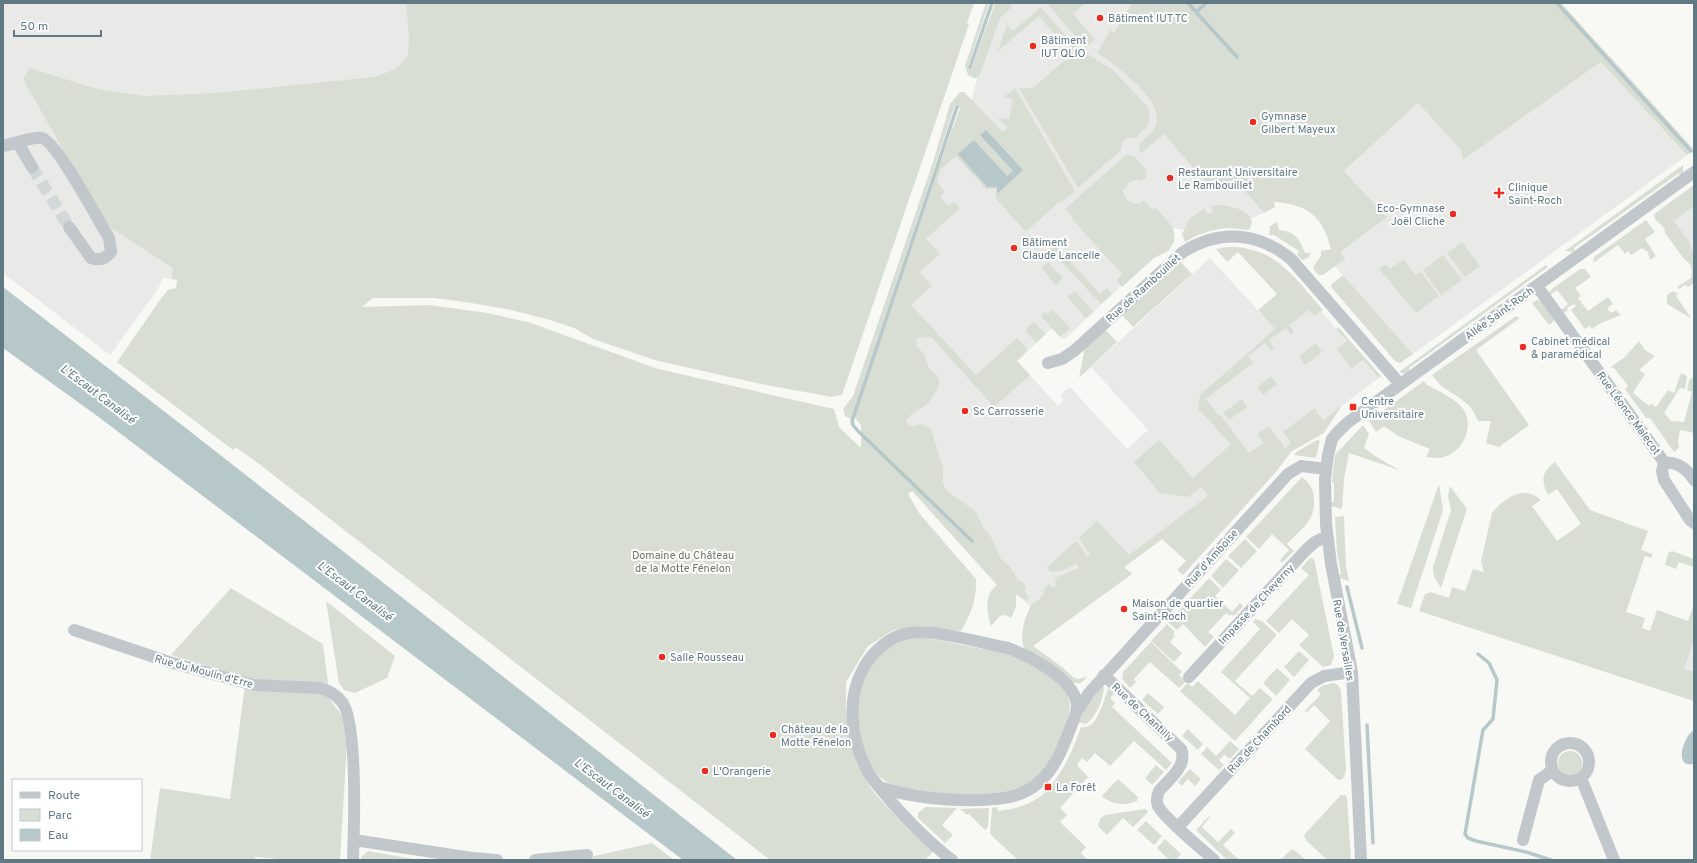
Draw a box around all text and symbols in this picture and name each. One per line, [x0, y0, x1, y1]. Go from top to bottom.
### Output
scale bar [14, 12, 101, 38]
place label: Bâtiment IUT TC [1108, 12, 1188, 26]
marker: Bâtiment IUT TC [1095, 13, 1105, 23]
text: 50 m [20, 19, 48, 35]
place label: Bâtiment IUT QLIO [1041, 34, 1086, 61]
marker: Bâtiment IUT QLIO [1028, 41, 1038, 51]
place label: Gymnase Gilbert Mayeux [1261, 110, 1336, 137]
marker: Gymnase Gilbert Mayeux [1248, 117, 1258, 127]
place label: Restaurant Universitaire Le Rambouillet [1178, 166, 1298, 193]
marker: Restaurant Universitaire Le Rambouillet [1165, 173, 1175, 183]
place label: Clinique Saint-Roch [1508, 181, 1562, 208]
marker: Clinique Saint-Roch [1493, 187, 1505, 199]
place label: Eco-Gymnase Joël Cliche [1377, 202, 1445, 229]
marker: Eco-Gymnase Joël Cliche [1448, 209, 1458, 219]
place label: Bâtiment Claude Lancelle [1022, 236, 1100, 263]
marker: Bâtiment Claude Lancelle [1009, 243, 1019, 253]
street label: Rue de Rambouillet [1103, 251, 1184, 326]
street label: Allée Saint-Roch [1462, 284, 1537, 344]
place label: Cabinet médical & paramédical [1531, 335, 1610, 362]
marker: Cabinet médical & paramédical [1518, 342, 1528, 352]
water label: L'Escaut Canalisé [57, 361, 139, 429]
street label: Rue Léonce Malecot [1593, 369, 1663, 458]
place label: Centre Universitaire [1361, 395, 1424, 422]
marker: Centre Universitaire [1348, 402, 1358, 412]
place label: Sc Carrosserie [973, 405, 1044, 419]
marker: Sc Carrosserie [960, 406, 970, 416]
street label: Rue d'Amboise [1182, 527, 1242, 591]
park label: Domaine du Château de la Motte Fénelon [632, 549, 734, 576]
water label: L'Escaut Canalisé [314, 558, 396, 626]
street label: Impasse de Cheverny [1216, 561, 1298, 648]
place label: Maison de quartier Saint-Roch [1132, 597, 1224, 624]
street label: Rue de Versailles [1329, 598, 1357, 682]
marker: Maison de quartier Saint-Roch [1119, 604, 1129, 614]
place label: Salle Rousseau [670, 651, 744, 665]
street label: Rue du Moulin d'Erre [153, 652, 255, 692]
marker: Salle Rousseau [657, 652, 667, 662]
street label: Rue de Chantilly [1108, 680, 1177, 745]
street label: Rue de Chambord [1225, 703, 1295, 777]
place label: Château de la Motte Fénelon [781, 723, 851, 750]
marker: Château de la Motte Fénelon [768, 730, 778, 740]
water label: L'Escaut Canalisé [571, 755, 653, 823]
place label: L'Orangerie [713, 765, 771, 779]
marker: L'Orangerie [700, 766, 710, 776]
legend [12, 779, 142, 851]
place label: La Forêt [1056, 781, 1096, 795]
marker: La Forêt [1043, 782, 1053, 792]
text: Route [48, 788, 80, 804]
text: Parc [48, 808, 72, 824]
text: Eau [48, 828, 68, 844]

